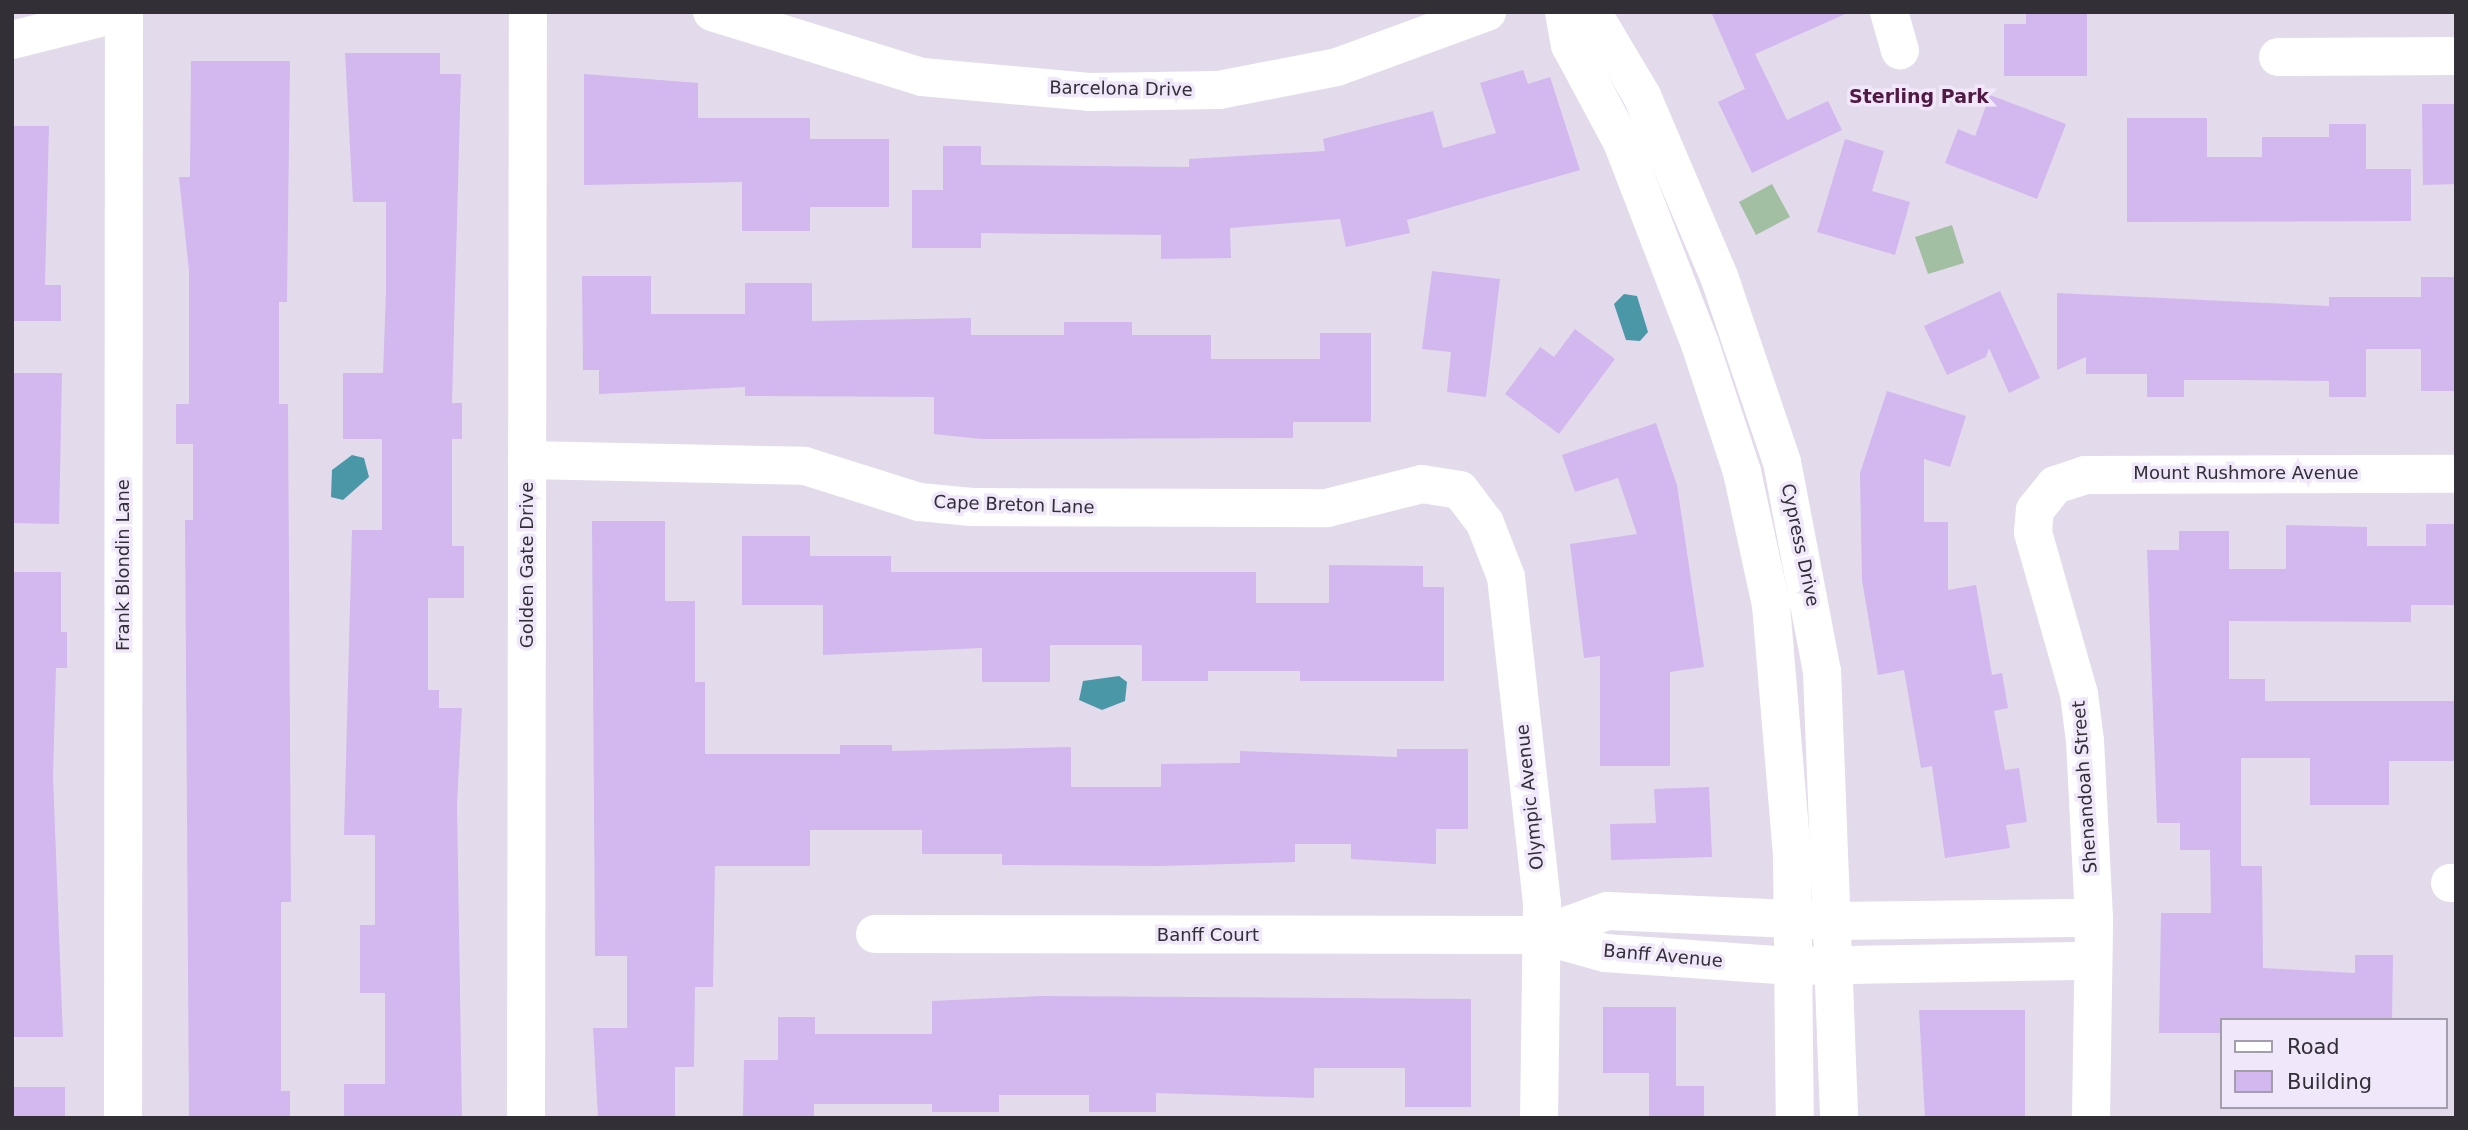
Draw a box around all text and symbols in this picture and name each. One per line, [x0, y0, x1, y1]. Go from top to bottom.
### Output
street label: Barcelona Drive [1049, 77, 1193, 101]
district label: Sterling Park [1849, 86, 1989, 108]
street label: Mount Rushmore Avenue [2133, 462, 2359, 484]
street label: Frank Blondin Lane [112, 479, 134, 651]
street label: Golden Gate Drive [516, 482, 538, 648]
street label: Cypress Drive [1776, 482, 1824, 608]
street label: Cape Breton Lane [933, 491, 1095, 519]
street label: Shenandoah Street [2068, 700, 2102, 874]
street label: Olympic Avenue [1512, 723, 1548, 871]
street label: Banff Court [1157, 924, 1259, 946]
street label: Banff Avenue [1602, 940, 1724, 972]
legend [2220, 1018, 2447, 1109]
text: Road [2287, 1035, 2340, 1059]
text: Building [2287, 1070, 2372, 1094]

